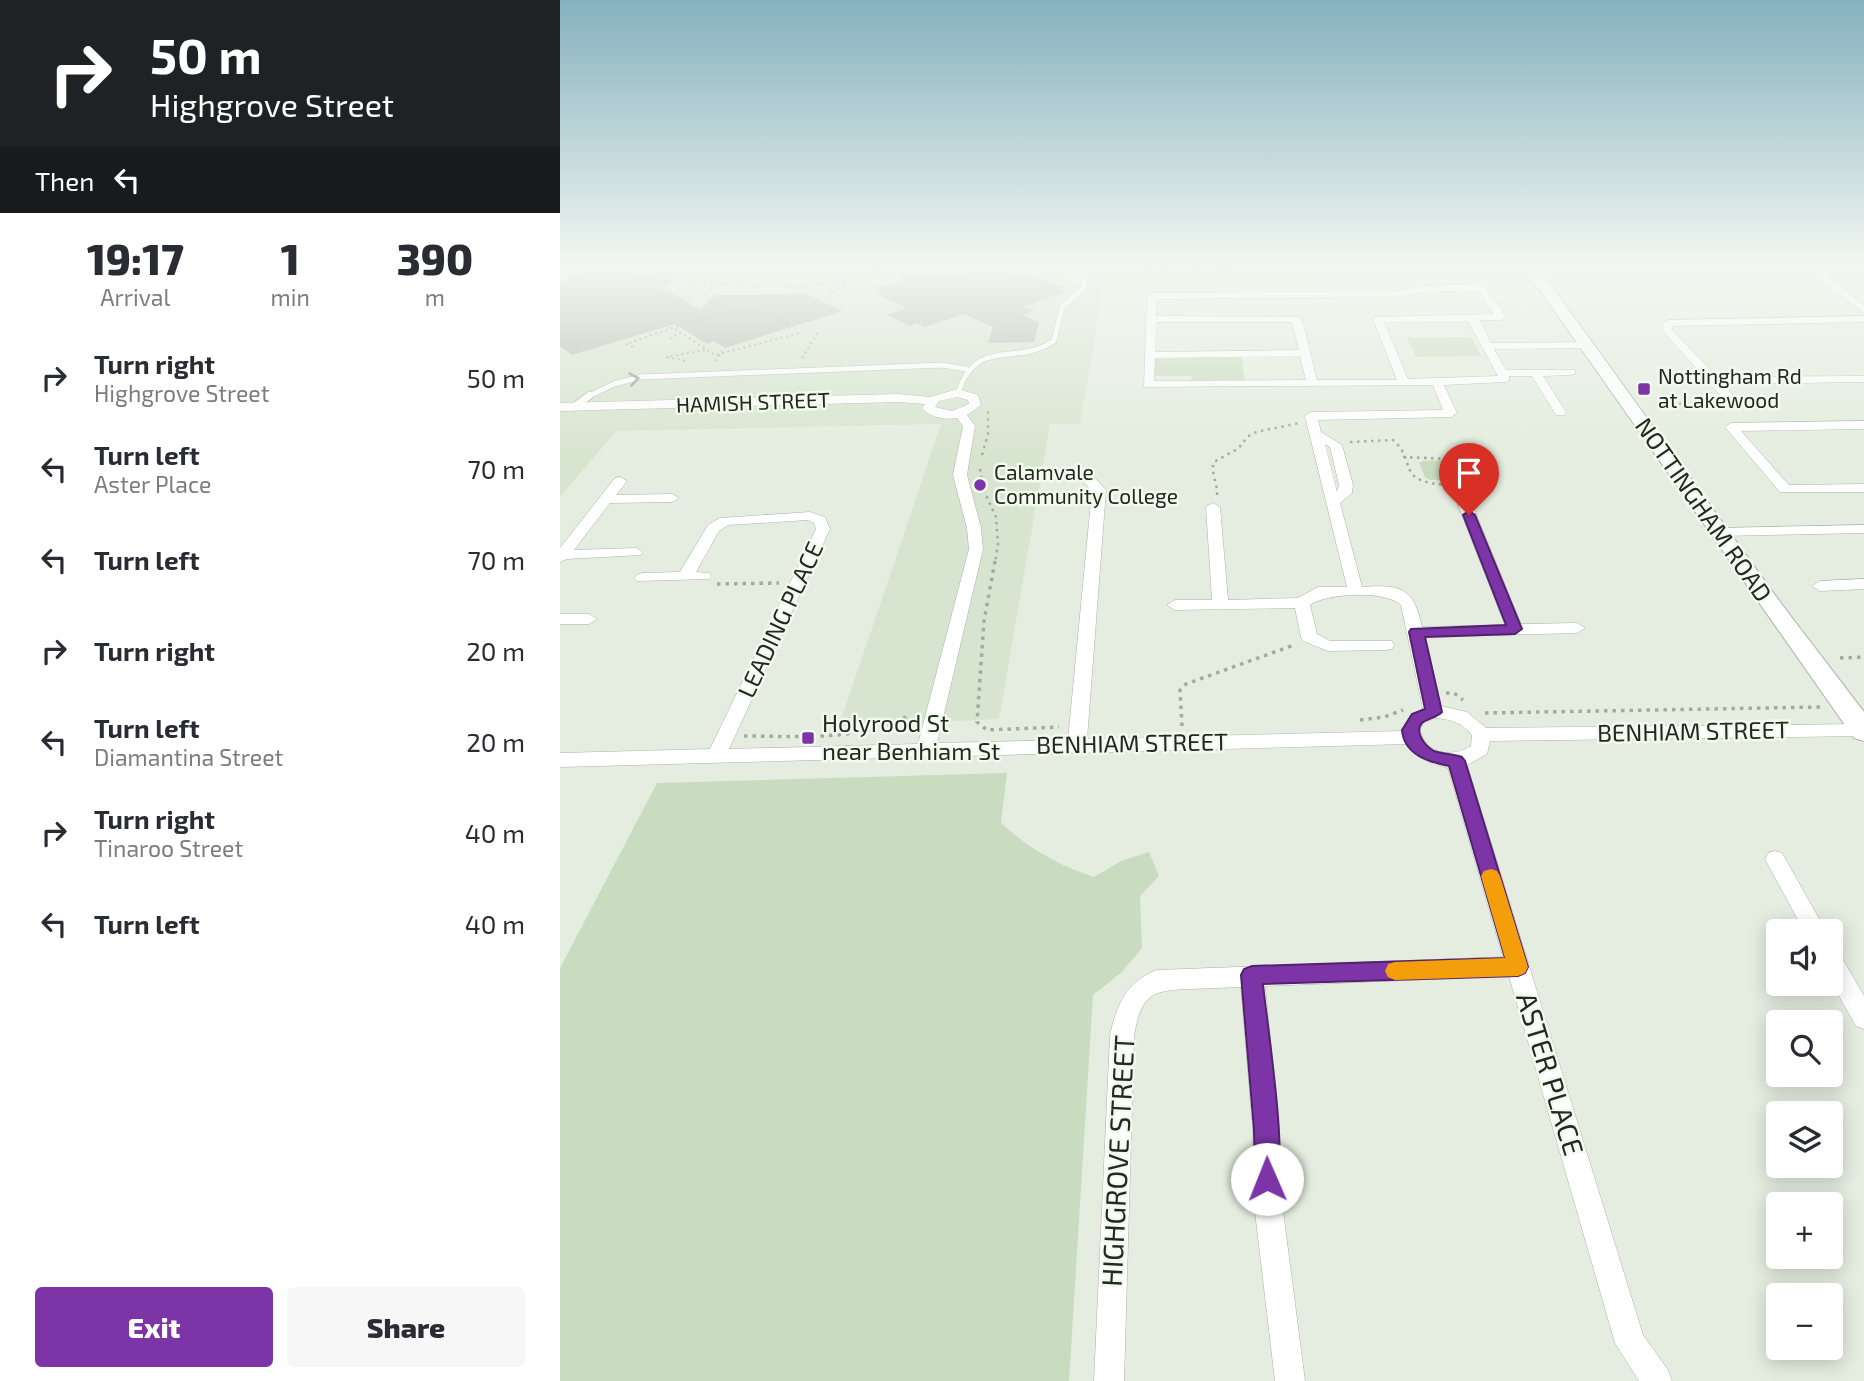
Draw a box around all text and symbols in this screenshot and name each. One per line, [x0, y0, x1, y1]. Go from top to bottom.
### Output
text: 50 m [150, 25, 262, 84]
icon: right [35, 28, 126, 119]
text: Highgrove Street [150, 85, 394, 123]
icon: left [108, 161, 146, 199]
text: Then [35, 165, 94, 196]
text: 19:17 [87, 233, 184, 283]
text: 1 [281, 233, 300, 283]
text: 390 [397, 233, 473, 283]
text: Arrival [100, 283, 170, 311]
text: min [271, 283, 310, 311]
text: m [425, 283, 445, 311]
text: Turn right [94, 348, 215, 379]
icon: right [35, 359, 73, 397]
text: 50 m [467, 362, 525, 393]
place label: Nottingham Rd at Lakewood [1658, 363, 1802, 412]
one-way arrow [629, 371, 640, 386]
text: Highgrove Street [94, 379, 269, 407]
marker: Nottingham Rd at Lakewood [1636, 381, 1652, 397]
street label: HAMISH STREET [675, 386, 830, 417]
street label: NOTTINGHAM ROAD [1630, 412, 1779, 607]
text: Turn left [94, 439, 200, 470]
pin [1439, 443, 1499, 515]
icon: left [35, 450, 73, 488]
text: 70 m [467, 453, 525, 484]
icon: arrive [1450, 454, 1488, 492]
place label: Calamvale Community College [994, 459, 1178, 508]
text: Aster Place [94, 470, 211, 498]
marker: Calamvale Community College [972, 477, 988, 493]
street label: LEADING PLACE [731, 537, 828, 702]
icon: left [35, 541, 73, 579]
text: Turn left [94, 544, 200, 575]
text: 70 m [467, 544, 525, 575]
icon: right [35, 632, 73, 670]
text: Turn right [94, 635, 215, 666]
text: 20 m [466, 635, 525, 666]
place label: Holyrood St near Benhiam St [822, 708, 1000, 765]
text: Turn left [94, 712, 200, 743]
street label: BENHIAM STREET [1597, 714, 1789, 747]
icon: left [35, 723, 73, 761]
text: 20 m [466, 726, 525, 757]
street label: BENHIAM STREET [1036, 726, 1228, 759]
marker: Holyrood St near Benhiam St [800, 730, 816, 746]
text: Diamantina Street [94, 743, 283, 771]
text: Turn right [94, 803, 215, 834]
icon: right [35, 814, 73, 852]
text: 40 m [465, 817, 525, 848]
text: Tinaroo Street [94, 834, 243, 862]
icon: left [35, 905, 73, 943]
text: Turn left [94, 908, 200, 939]
text: 40 m [465, 908, 525, 939]
map controls [1766, 919, 1843, 1360]
button: sound [1766, 919, 1843, 996]
street label: ASTER PLACE [1510, 988, 1592, 1159]
button: search [1766, 1010, 1843, 1087]
street label: HIGHGROVE STREET [1093, 1034, 1141, 1287]
button: layers [1766, 1101, 1843, 1178]
position arrow [1230, 1142, 1304, 1216]
button: + [1766, 1192, 1843, 1269]
button: − [1766, 1283, 1843, 1360]
button: Exit [35, 1287, 273, 1367]
button: Share [287, 1287, 525, 1367]

